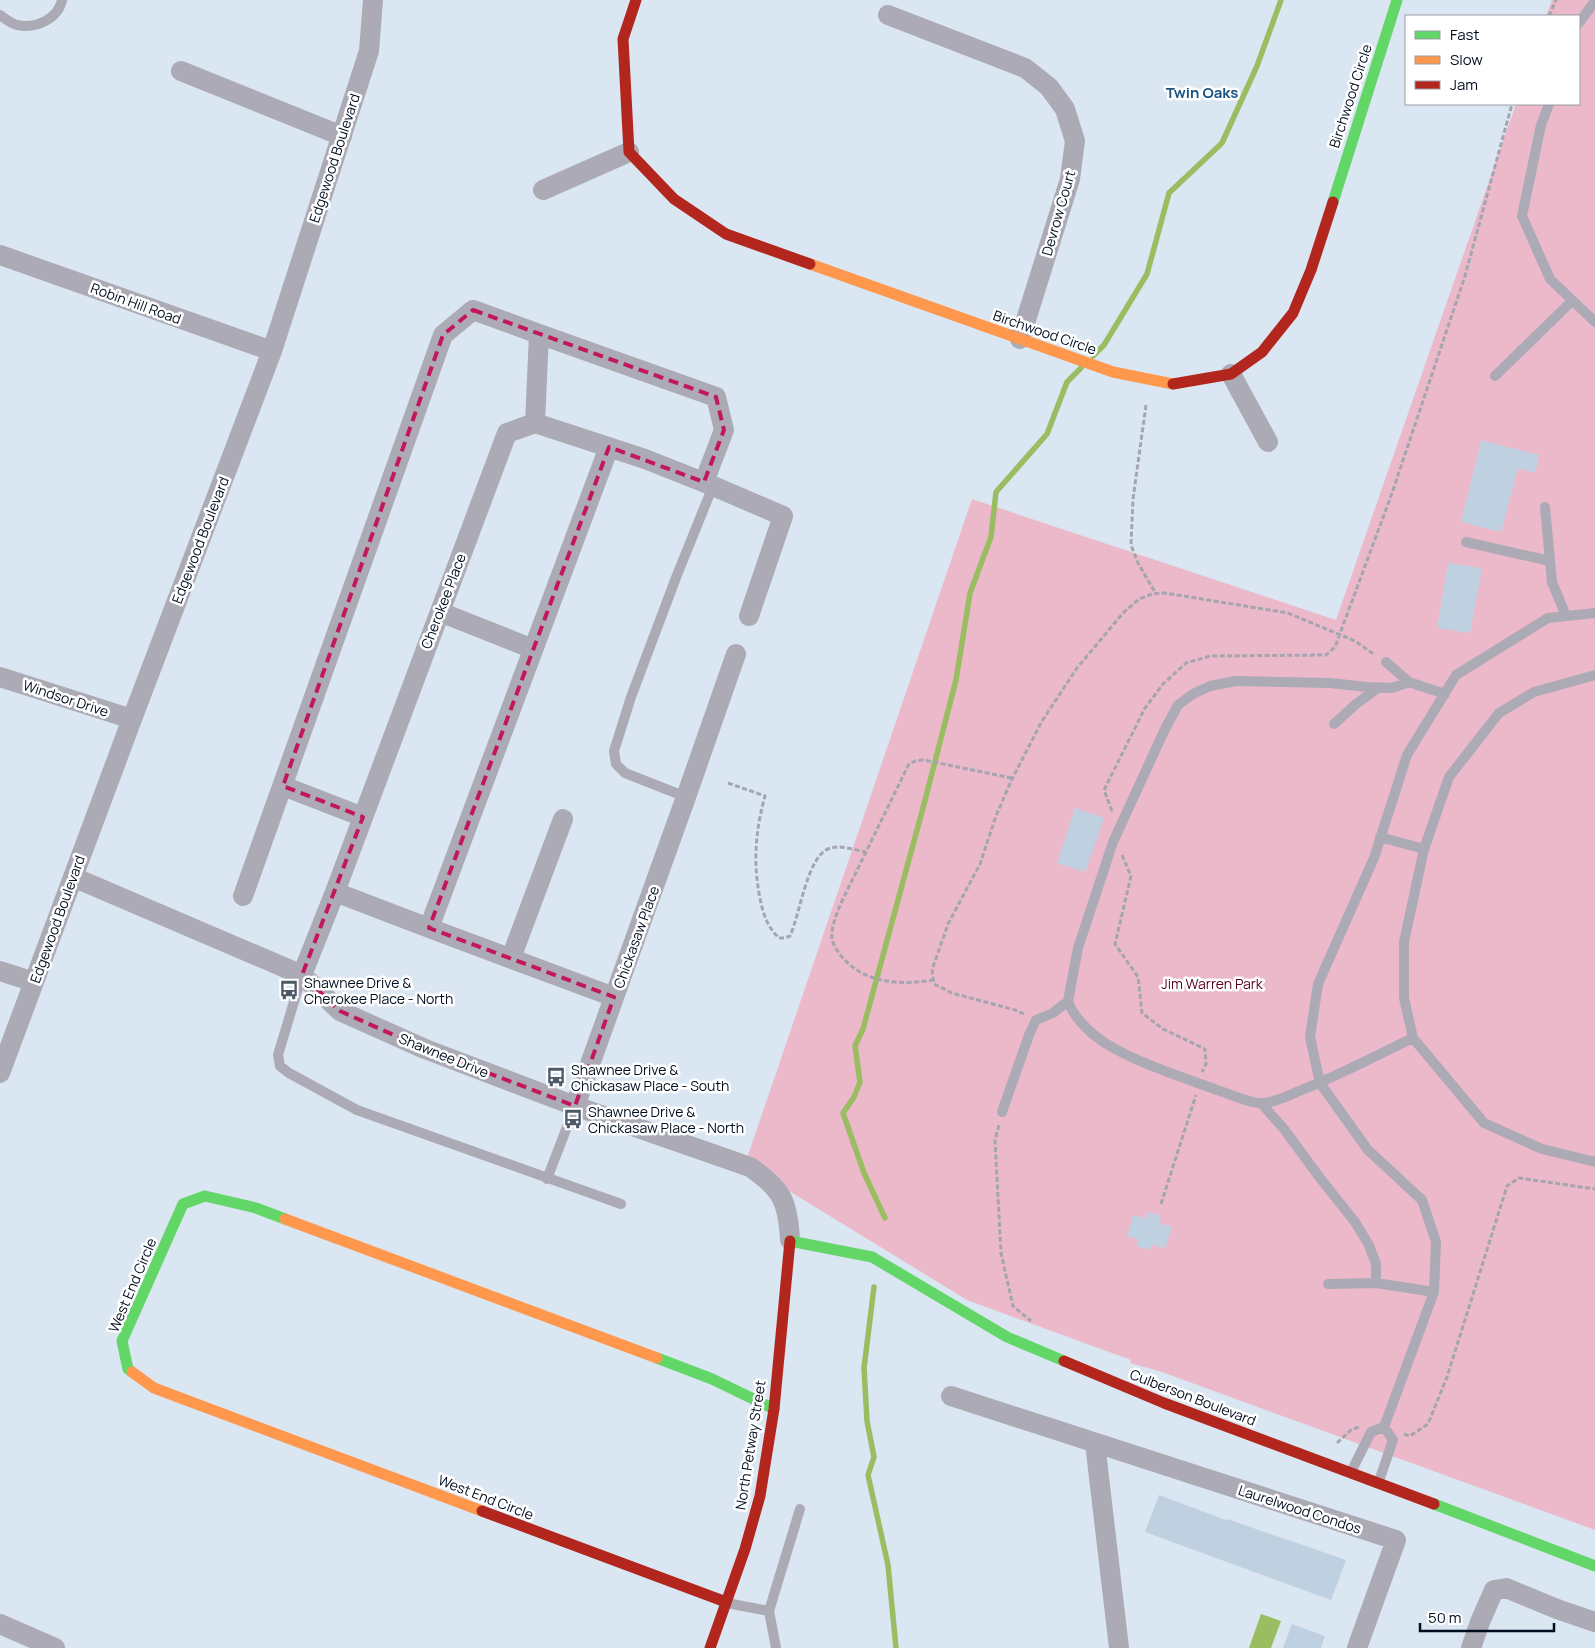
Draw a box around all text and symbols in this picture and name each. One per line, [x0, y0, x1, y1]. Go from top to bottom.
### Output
legend [1405, 15, 1580, 105]
text: Fast [1450, 24, 1479, 45]
street label: Birchwood Circle [1324, 42, 1376, 150]
text: Slow [1450, 49, 1483, 70]
text: Jam [1450, 74, 1478, 95]
district label: Twin Oaks [1166, 82, 1238, 103]
street label: Edgewood Boulevard [304, 91, 364, 225]
street label: Devrow Court [1037, 168, 1079, 258]
street label: Robin Hill Road [88, 278, 184, 328]
street label: Birchwood Circle [991, 305, 1099, 359]
street label: Edgewood Boulevard [167, 474, 233, 606]
street label: Cherokee Place [416, 550, 470, 652]
street label: Windsor Drive [21, 675, 111, 721]
street label: Edgewood Boulevard [25, 852, 89, 986]
street label: Chickasaw Place [609, 883, 663, 991]
place label: Shawnee Drive & Cherokee Place - North [304, 973, 453, 1008]
park label: Jim Warren Park [1161, 974, 1264, 993]
bus stop icon: Shawnee Drive & Cherokee Place - North [278, 979, 300, 1001]
street label: Shawnee Drive [396, 1028, 492, 1082]
place label: Shawnee Drive & Chickasaw Place - South [571, 1060, 729, 1095]
bus stop icon: Shawnee Drive & Chickasaw Place - South [545, 1066, 567, 1088]
place label: Shawnee Drive & Chickasaw Place - North [588, 1102, 744, 1137]
bus stop icon: Shawnee Drive & Chickasaw Place - North [562, 1108, 584, 1130]
street label: West End Circle [104, 1235, 160, 1335]
street label: Culberson Boulevard [1127, 1364, 1259, 1430]
street label: North Petway Street [730, 1379, 770, 1511]
street label: West End Circle [436, 1470, 536, 1524]
street label: Laurelwood Condos [1236, 1480, 1364, 1538]
scale bar [1420, 1600, 1554, 1632]
text: 50 m [1428, 1607, 1462, 1628]

